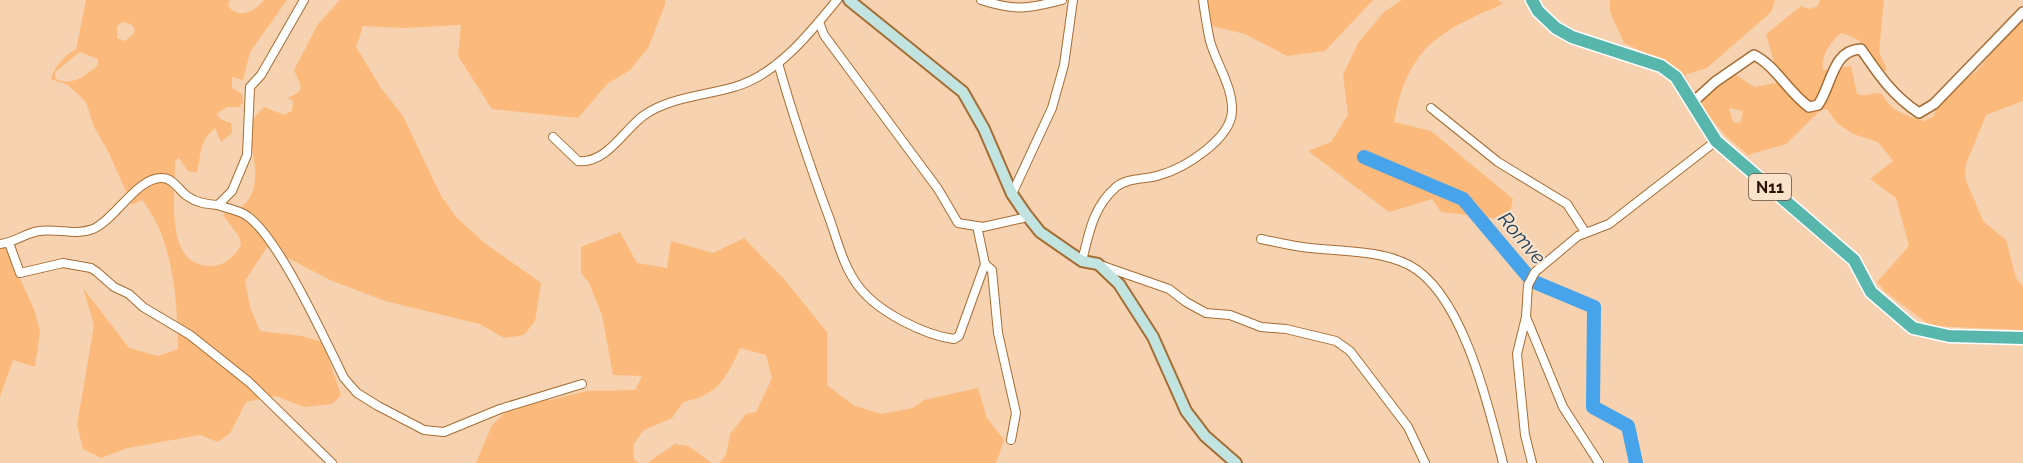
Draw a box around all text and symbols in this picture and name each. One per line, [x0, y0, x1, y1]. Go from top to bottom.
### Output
road number: N11 [1749, 174, 1791, 200]
water label: Romve [1493, 207, 1551, 269]

